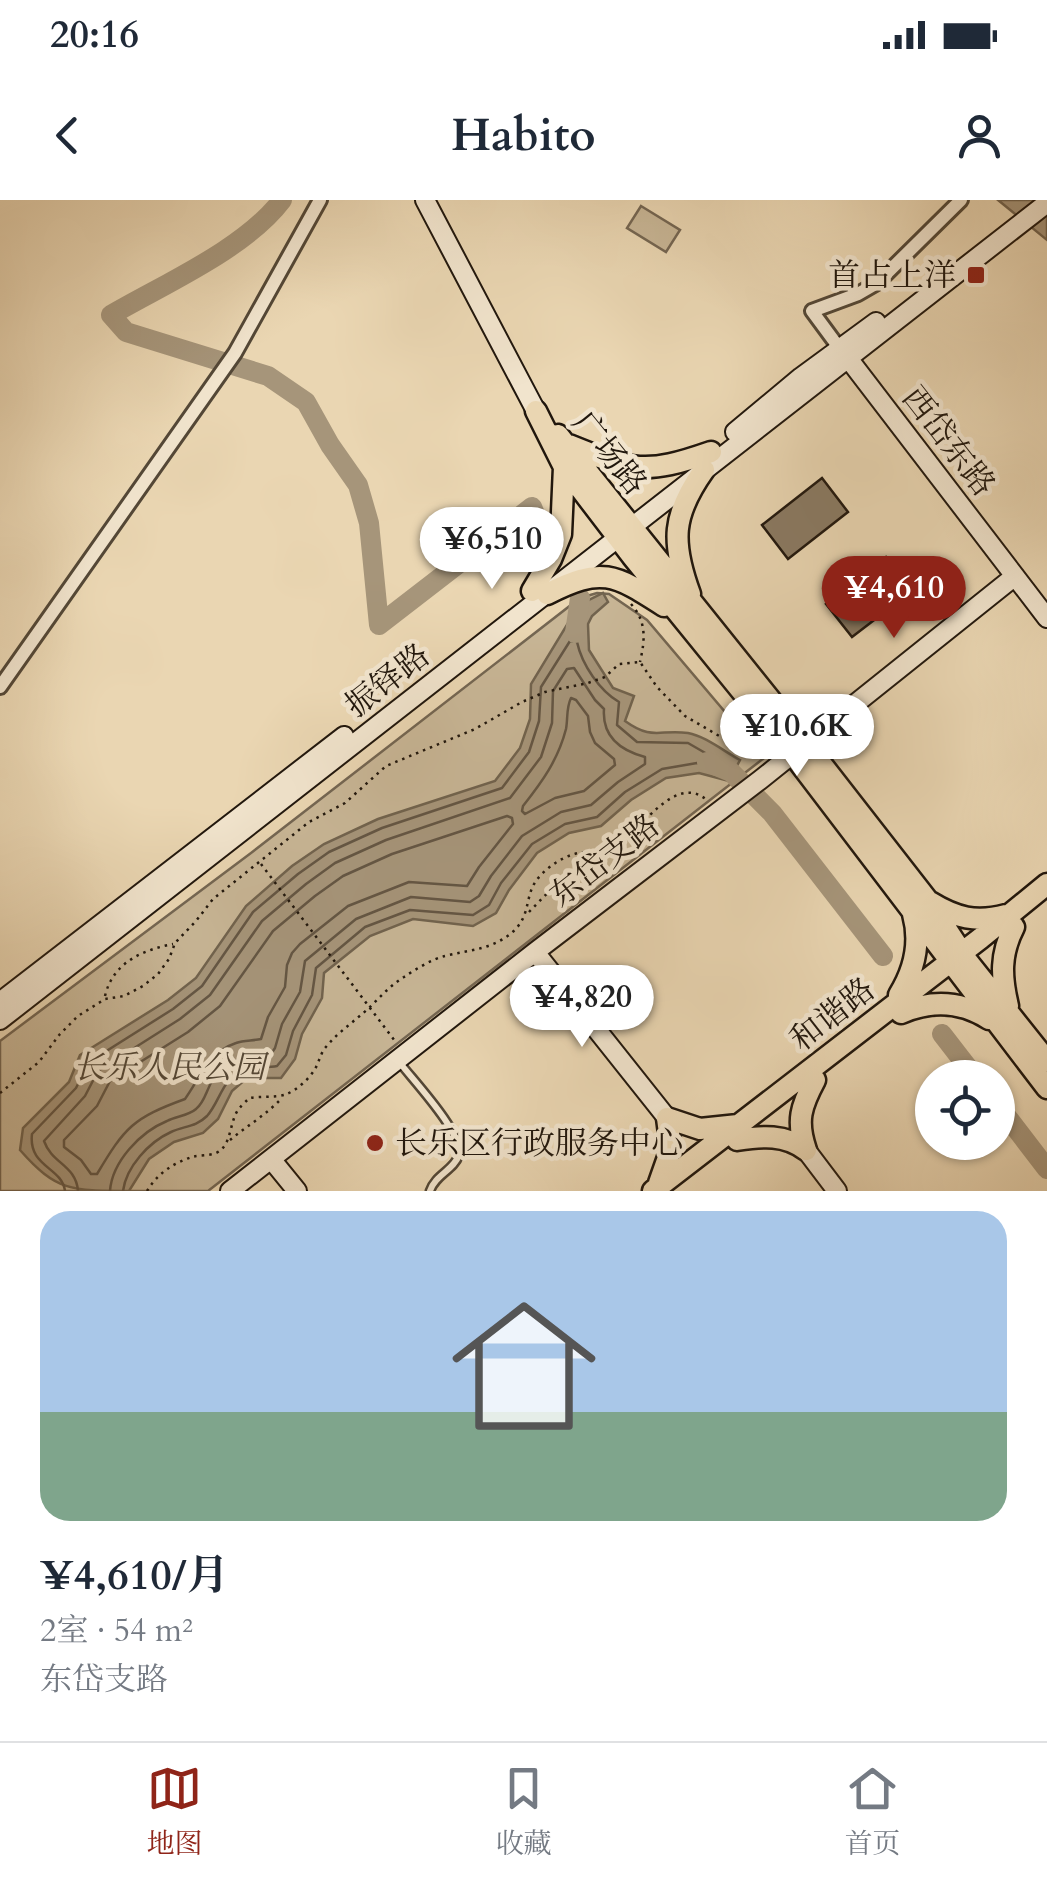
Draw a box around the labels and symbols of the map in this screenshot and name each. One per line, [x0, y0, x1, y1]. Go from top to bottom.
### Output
place label: 首占上洋 [828, 254, 956, 298]
marker: 首占上洋 [965, 264, 987, 286]
street label: 西岱东路 [891, 378, 1005, 506]
street label: 广场路 [562, 402, 657, 505]
pin: ¥6,510 [411, 507, 573, 592]
pin: ¥4,610 [813, 556, 975, 641]
street label: 振铎路 [336, 634, 439, 728]
pin: ¥10.6K [716, 694, 878, 779]
street label: 东岱支路 [541, 804, 669, 918]
pin: ¥4,820 [501, 965, 663, 1050]
street label: 和谐路 [781, 968, 884, 1062]
park label: 长乐人民公园 [73, 1046, 270, 1090]
place label: 长乐区行政服务中心 [395, 1122, 683, 1166]
marker: 长乐区行政服务中心 [364, 1132, 386, 1154]

